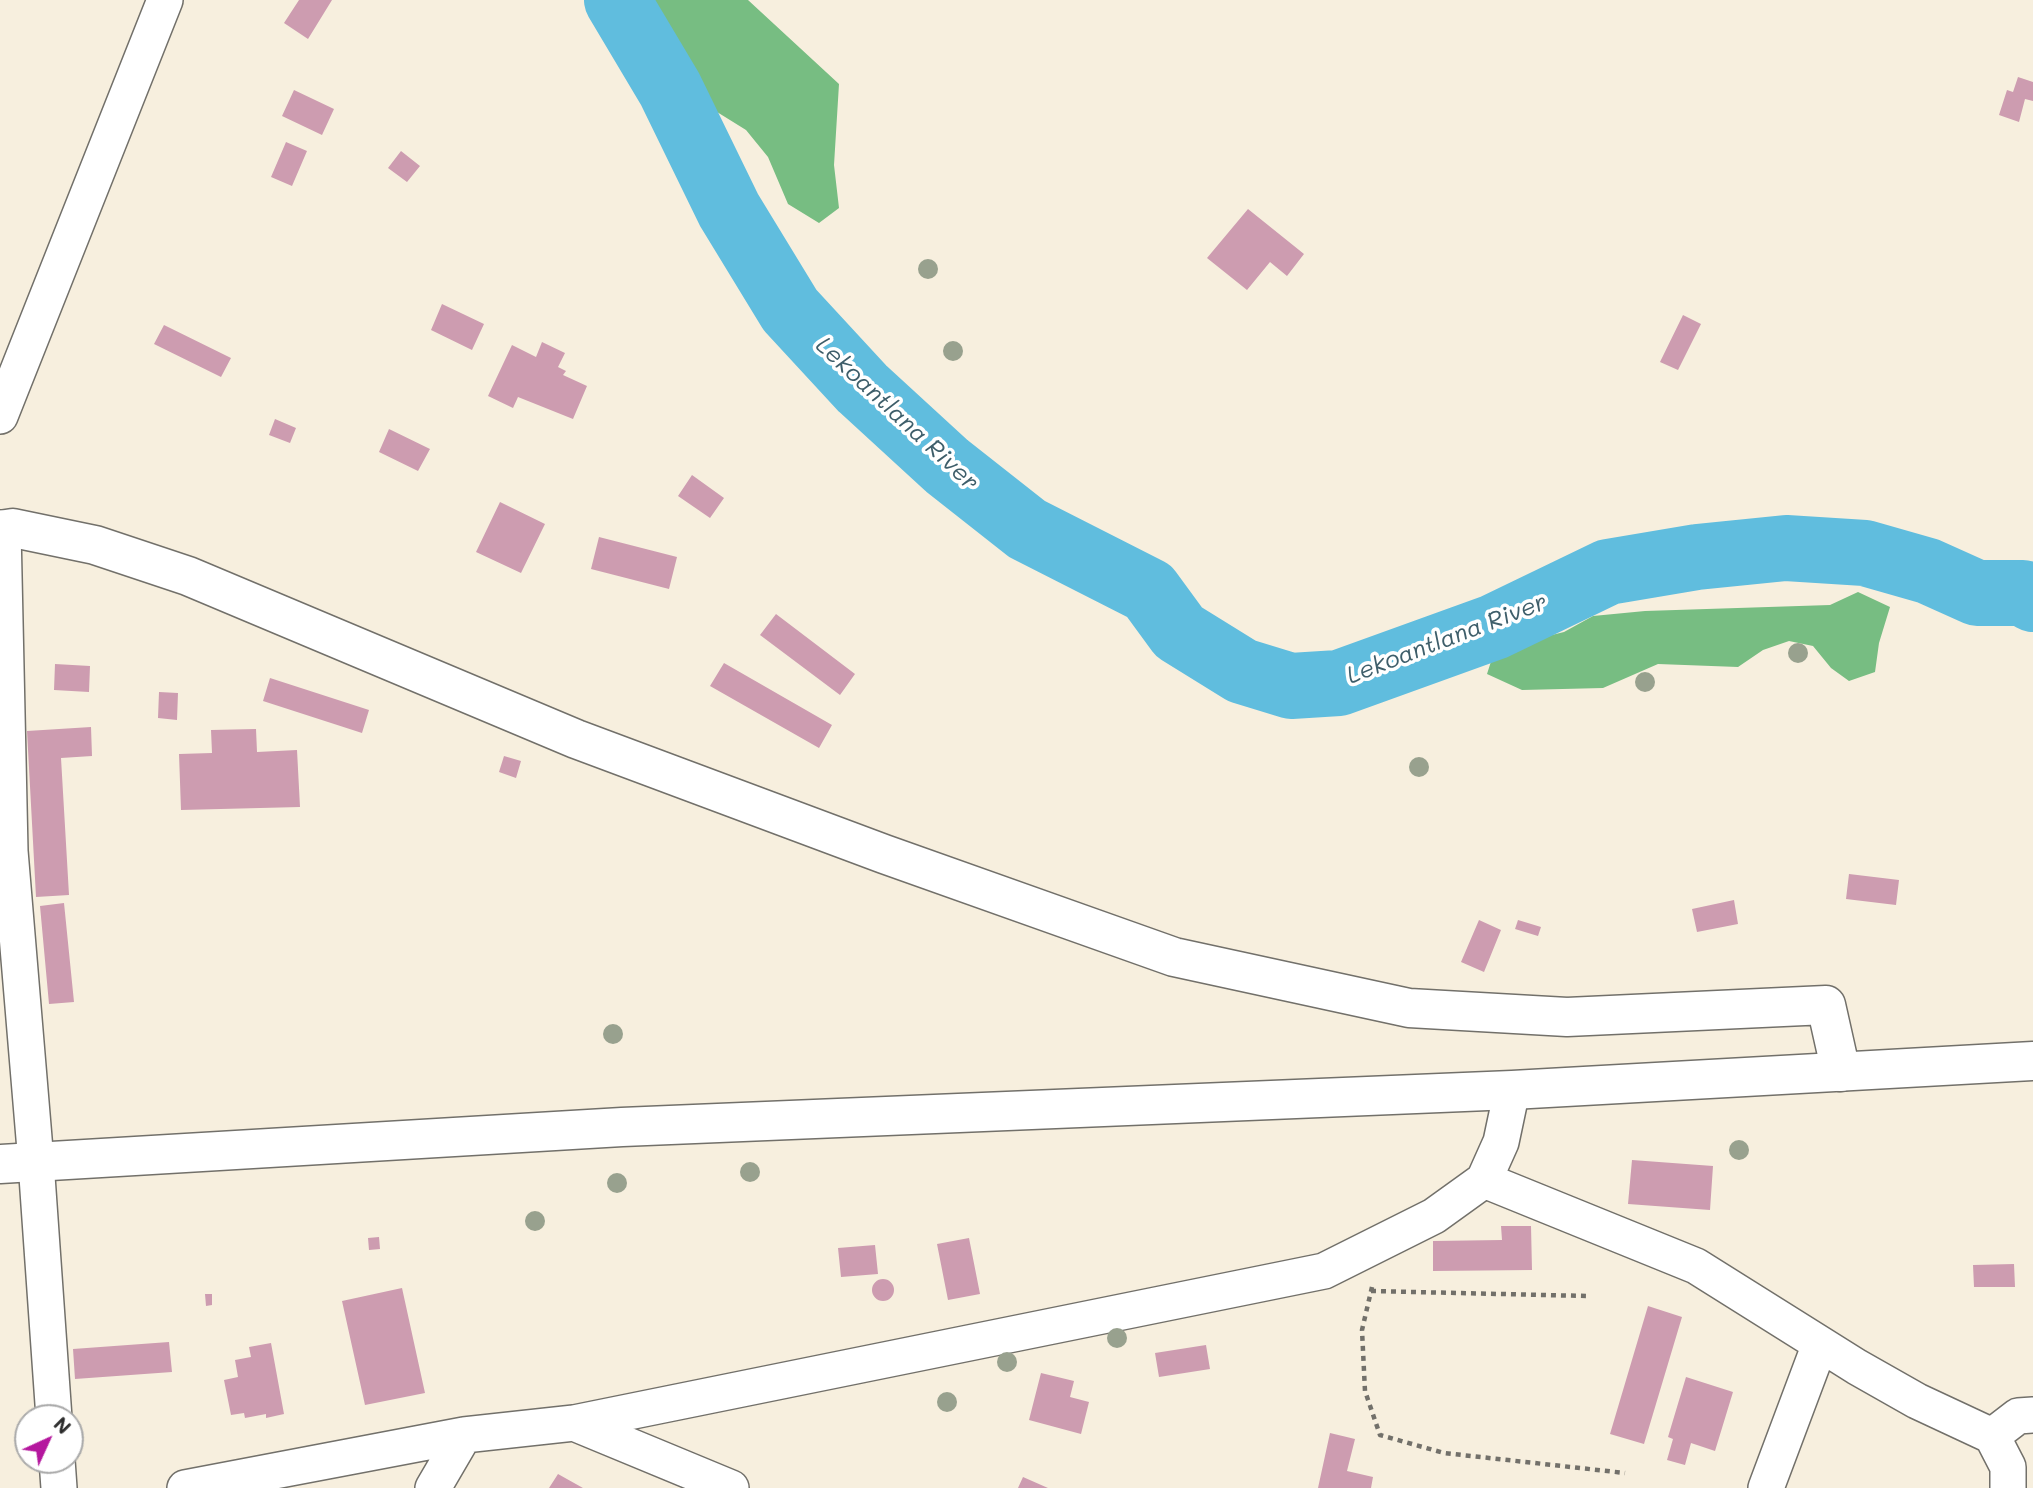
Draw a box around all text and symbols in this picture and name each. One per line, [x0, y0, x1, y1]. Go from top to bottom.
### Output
water label: Lekoantlana River [809, 331, 985, 497]
water label: Lekoantlana River [1343, 587, 1551, 691]
north arrow [14, 1404, 84, 1474]
text: N [49, 1411, 77, 1439]

